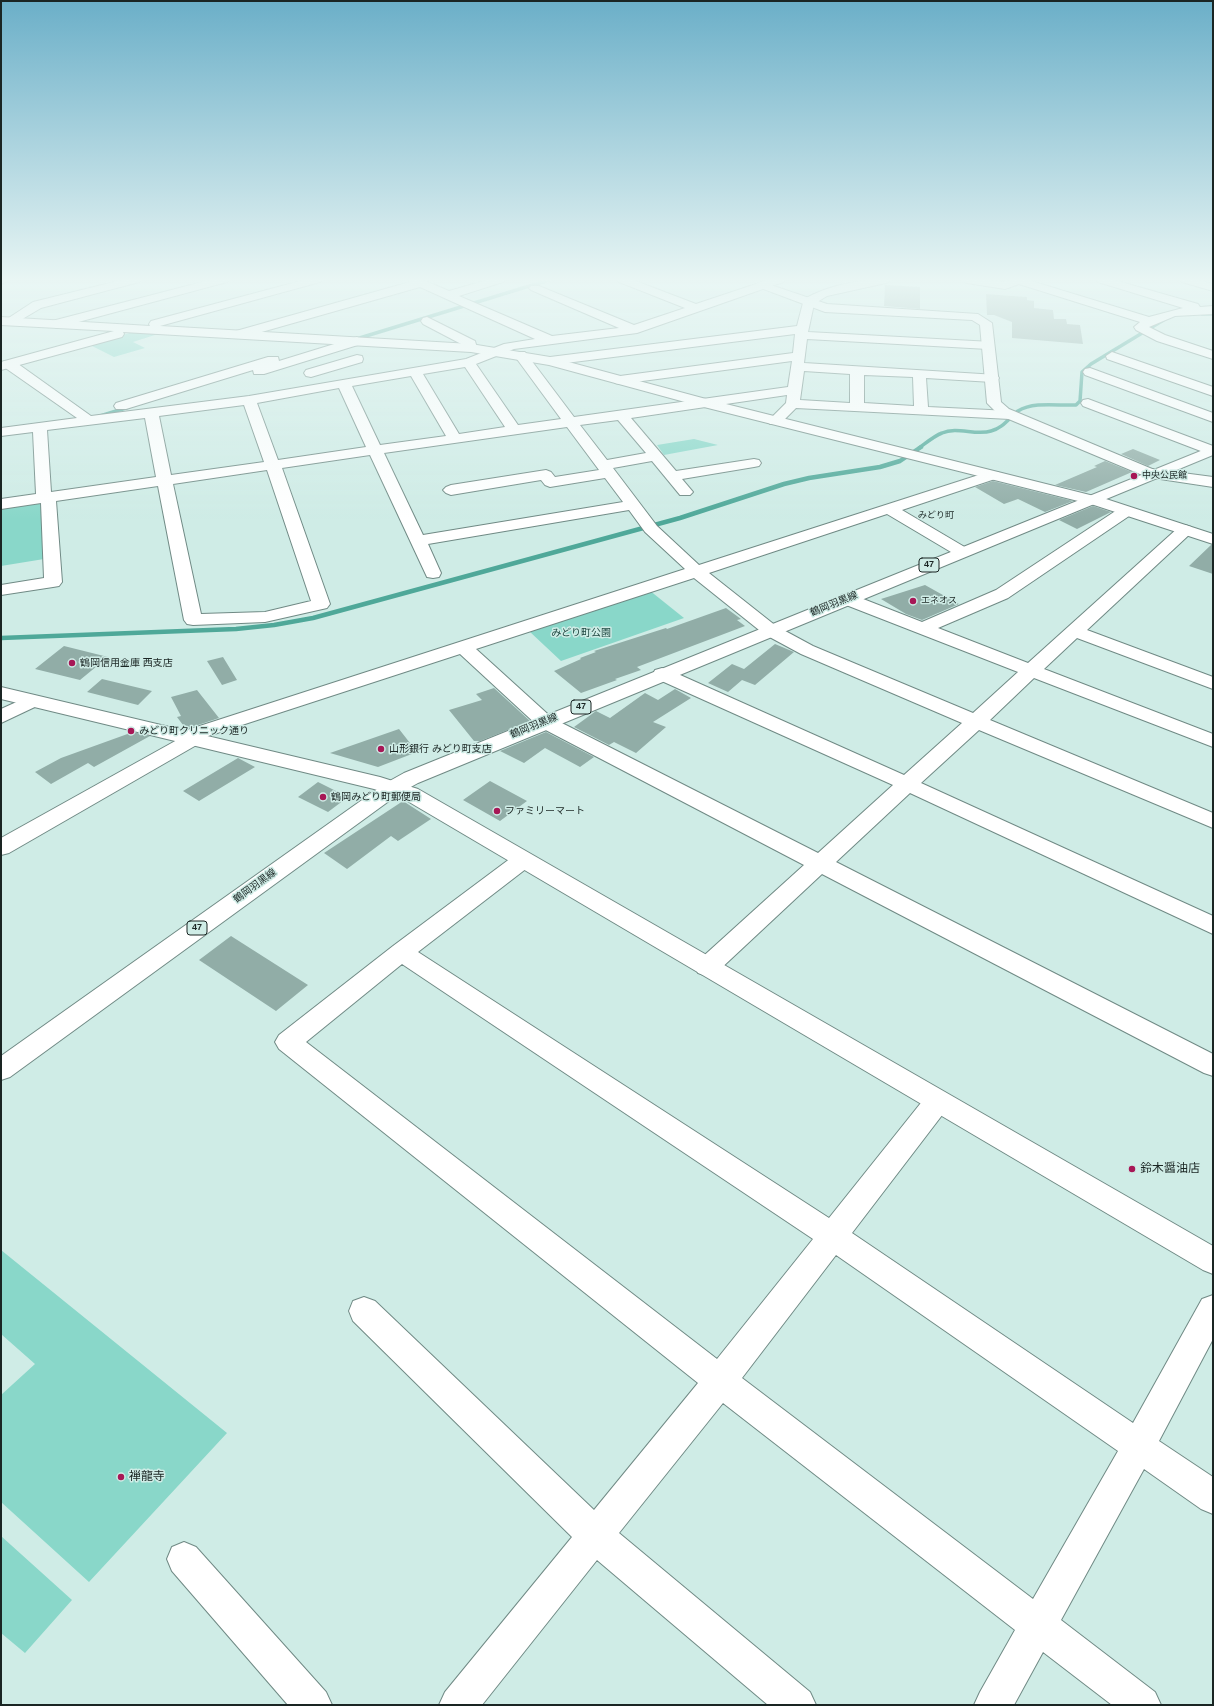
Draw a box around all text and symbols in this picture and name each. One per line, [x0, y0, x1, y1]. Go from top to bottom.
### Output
marker: 中央公民館 [1129, 471, 1139, 481]
place label: 中央公民館 [1142, 471, 1187, 481]
district label: みどり町 [918, 511, 954, 521]
road number: 47 [919, 558, 939, 572]
street label: 鶴岡羽黒線 [809, 589, 859, 619]
marker: エネオス [908, 596, 918, 606]
place label: エネオス [921, 596, 957, 606]
park label: みどり町公園 [551, 627, 611, 639]
place label: 鶴岡信用金庫 西支店 [80, 657, 173, 669]
marker: 鶴岡信用金庫 西支店 [67, 658, 77, 668]
road number: 47 [571, 700, 591, 714]
street label: 鶴岡羽黒線 [509, 711, 559, 741]
place label: みどり町クリニック通り [139, 725, 249, 737]
marker: みどり町クリニック通り [126, 726, 136, 736]
place label: 山形銀行 みどり町支店 [389, 743, 492, 755]
marker: 山形銀行 みどり町支店 [376, 744, 386, 754]
place label: 鶴岡みどり町郵便局 [331, 791, 421, 803]
marker: 鶴岡みどり町郵便局 [318, 792, 328, 802]
place label: ファミリーマート [505, 805, 585, 817]
marker: ファミリーマート [492, 806, 502, 816]
street label: 鶴岡羽黒線 [231, 866, 279, 906]
road number: 47 [187, 921, 207, 935]
place label: 鈴木醤油店 [1140, 1162, 1200, 1176]
marker: 鈴木醤油店 [1127, 1164, 1137, 1174]
place label: 禅龍寺 [129, 1470, 165, 1484]
marker: 禅龍寺 [116, 1472, 126, 1482]

